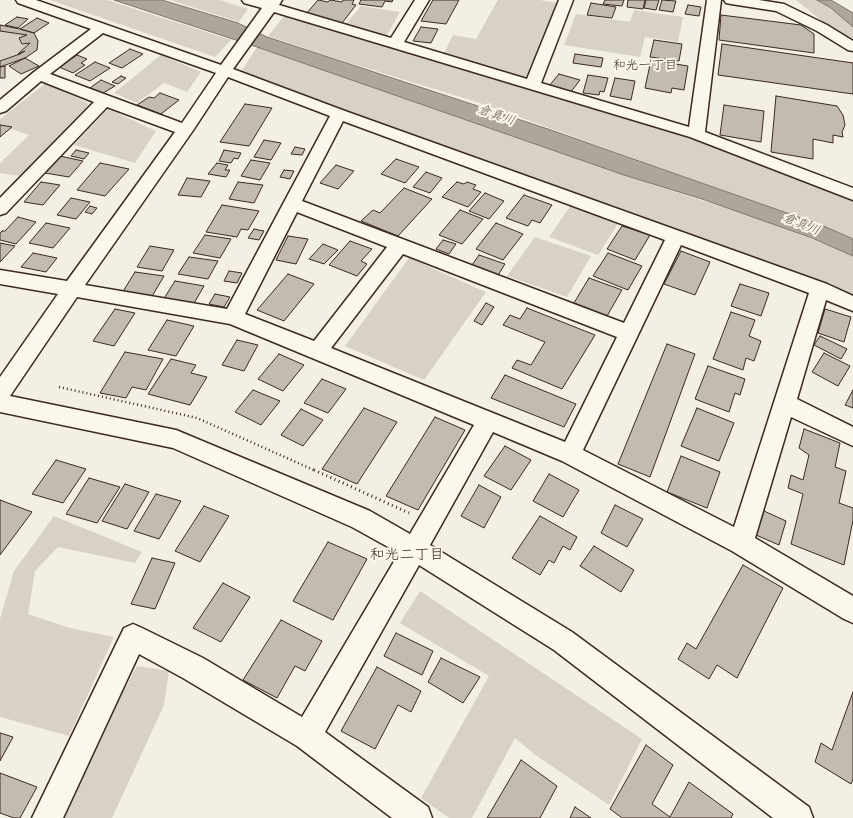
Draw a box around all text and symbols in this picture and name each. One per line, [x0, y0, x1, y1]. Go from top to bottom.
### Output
district label: 和光一丁目 [613, 58, 677, 74]
water label: 倉真川 [475, 102, 517, 130]
water label: 倉真川 [780, 210, 822, 240]
district label: 和光二丁目 [370, 547, 444, 565]

